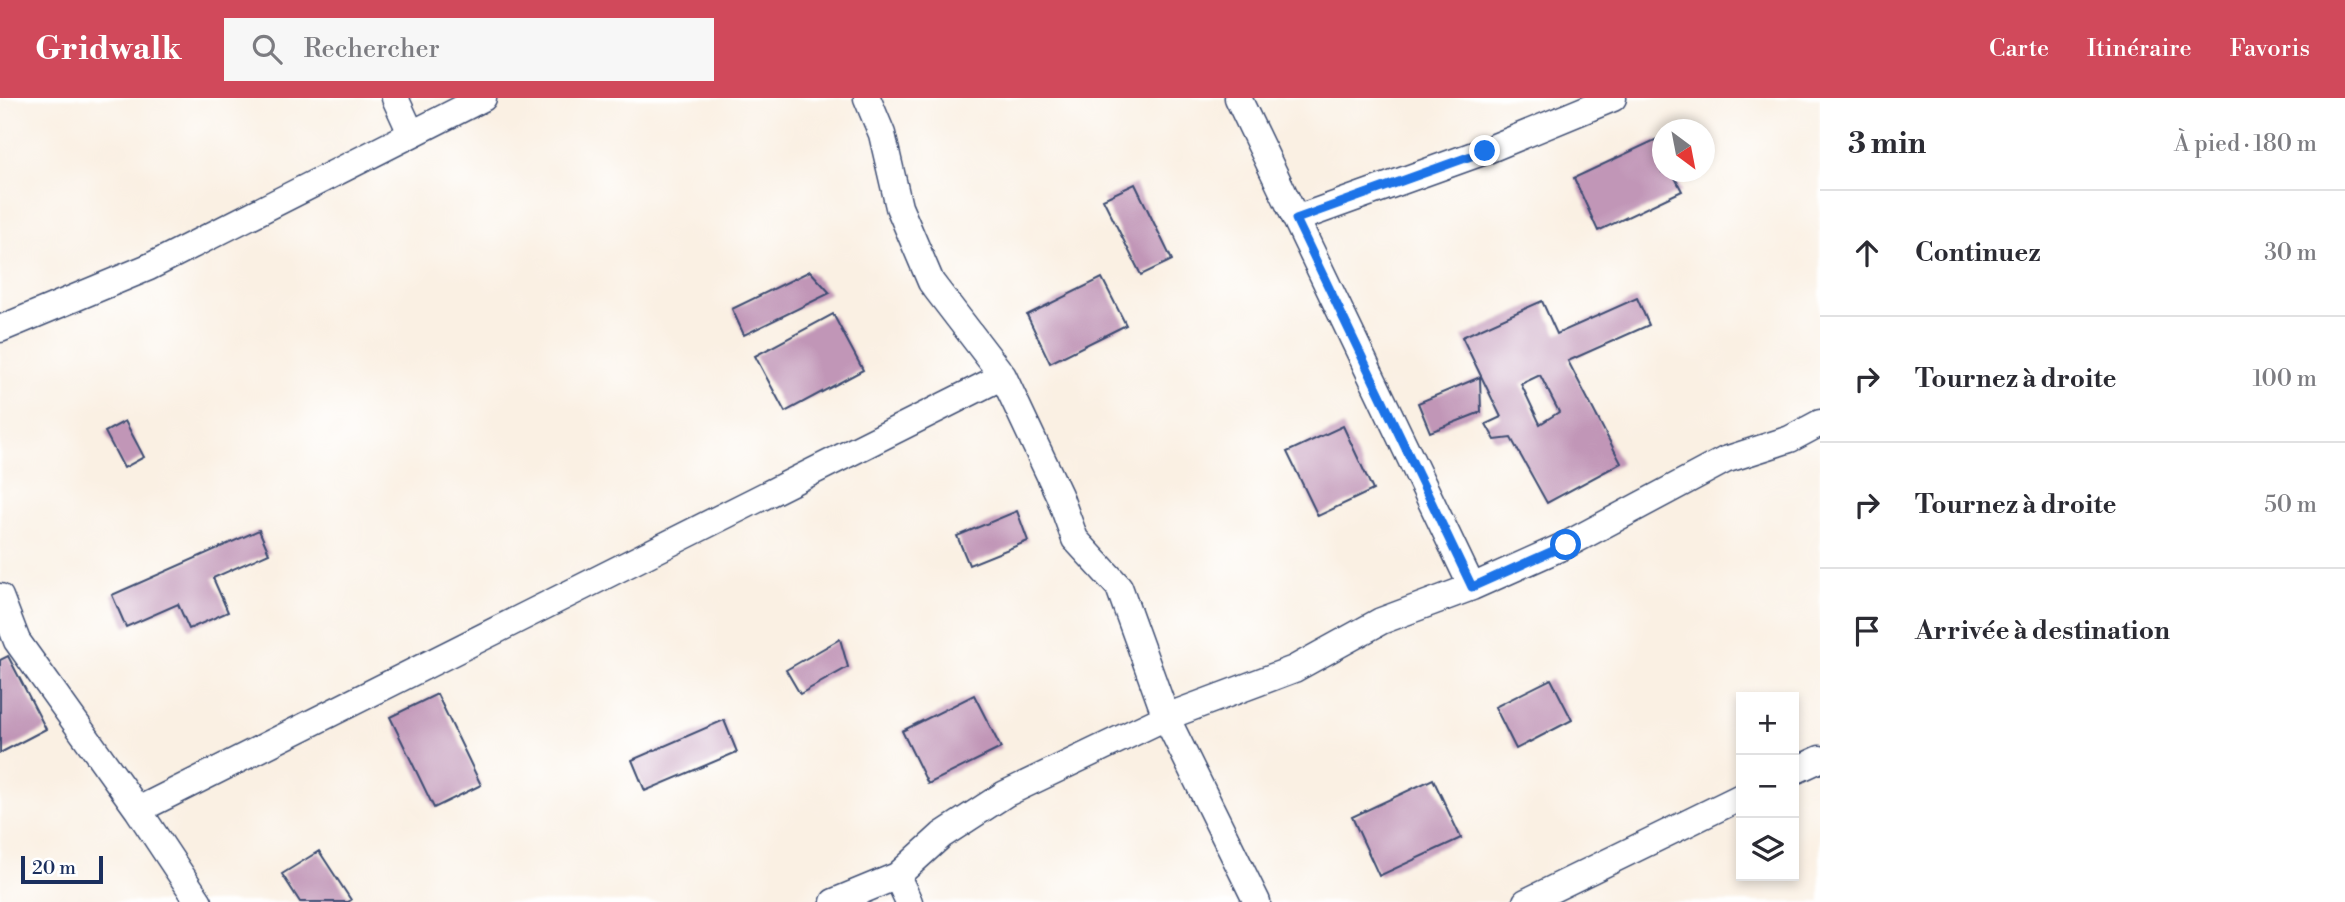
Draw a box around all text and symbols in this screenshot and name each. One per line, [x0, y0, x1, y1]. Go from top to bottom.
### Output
search box [224, 18, 714, 81]
text: Gridwalk [35, 29, 182, 70]
icon: search [248, 30, 286, 68]
text: Rechercher [304, 33, 440, 65]
text: Carte [1989, 34, 2049, 64]
text: Itinéraire [2087, 34, 2192, 64]
text: Favoris [2230, 34, 2310, 64]
north arrow [1652, 119, 1715, 182]
text: 3 min [1848, 125, 1926, 163]
text: À pied · 180 m [2174, 130, 2317, 158]
route end [1469, 135, 1500, 166]
icon: ahead [1848, 234, 1886, 272]
text: Continuez [1915, 237, 2041, 269]
text: 30 m [2264, 239, 2317, 267]
icon: right [1848, 360, 1886, 398]
text: Tournez à droite [1915, 363, 2117, 395]
text: 100 m [2252, 365, 2317, 393]
icon: right [1848, 486, 1886, 524]
text: Tournez à droite [1915, 489, 2117, 521]
text: 50 m [2264, 491, 2317, 519]
route start [1550, 529, 1581, 560]
icon: arrive [1848, 612, 1886, 650]
text: Arrivée à destination [1915, 615, 2170, 647]
map controls [1736, 692, 1799, 881]
button: + [1736, 692, 1799, 755]
button: − [1736, 755, 1799, 818]
button: layers [1736, 818, 1799, 881]
scale bar [21, 853, 103, 885]
text: 20 m [32, 856, 76, 880]

